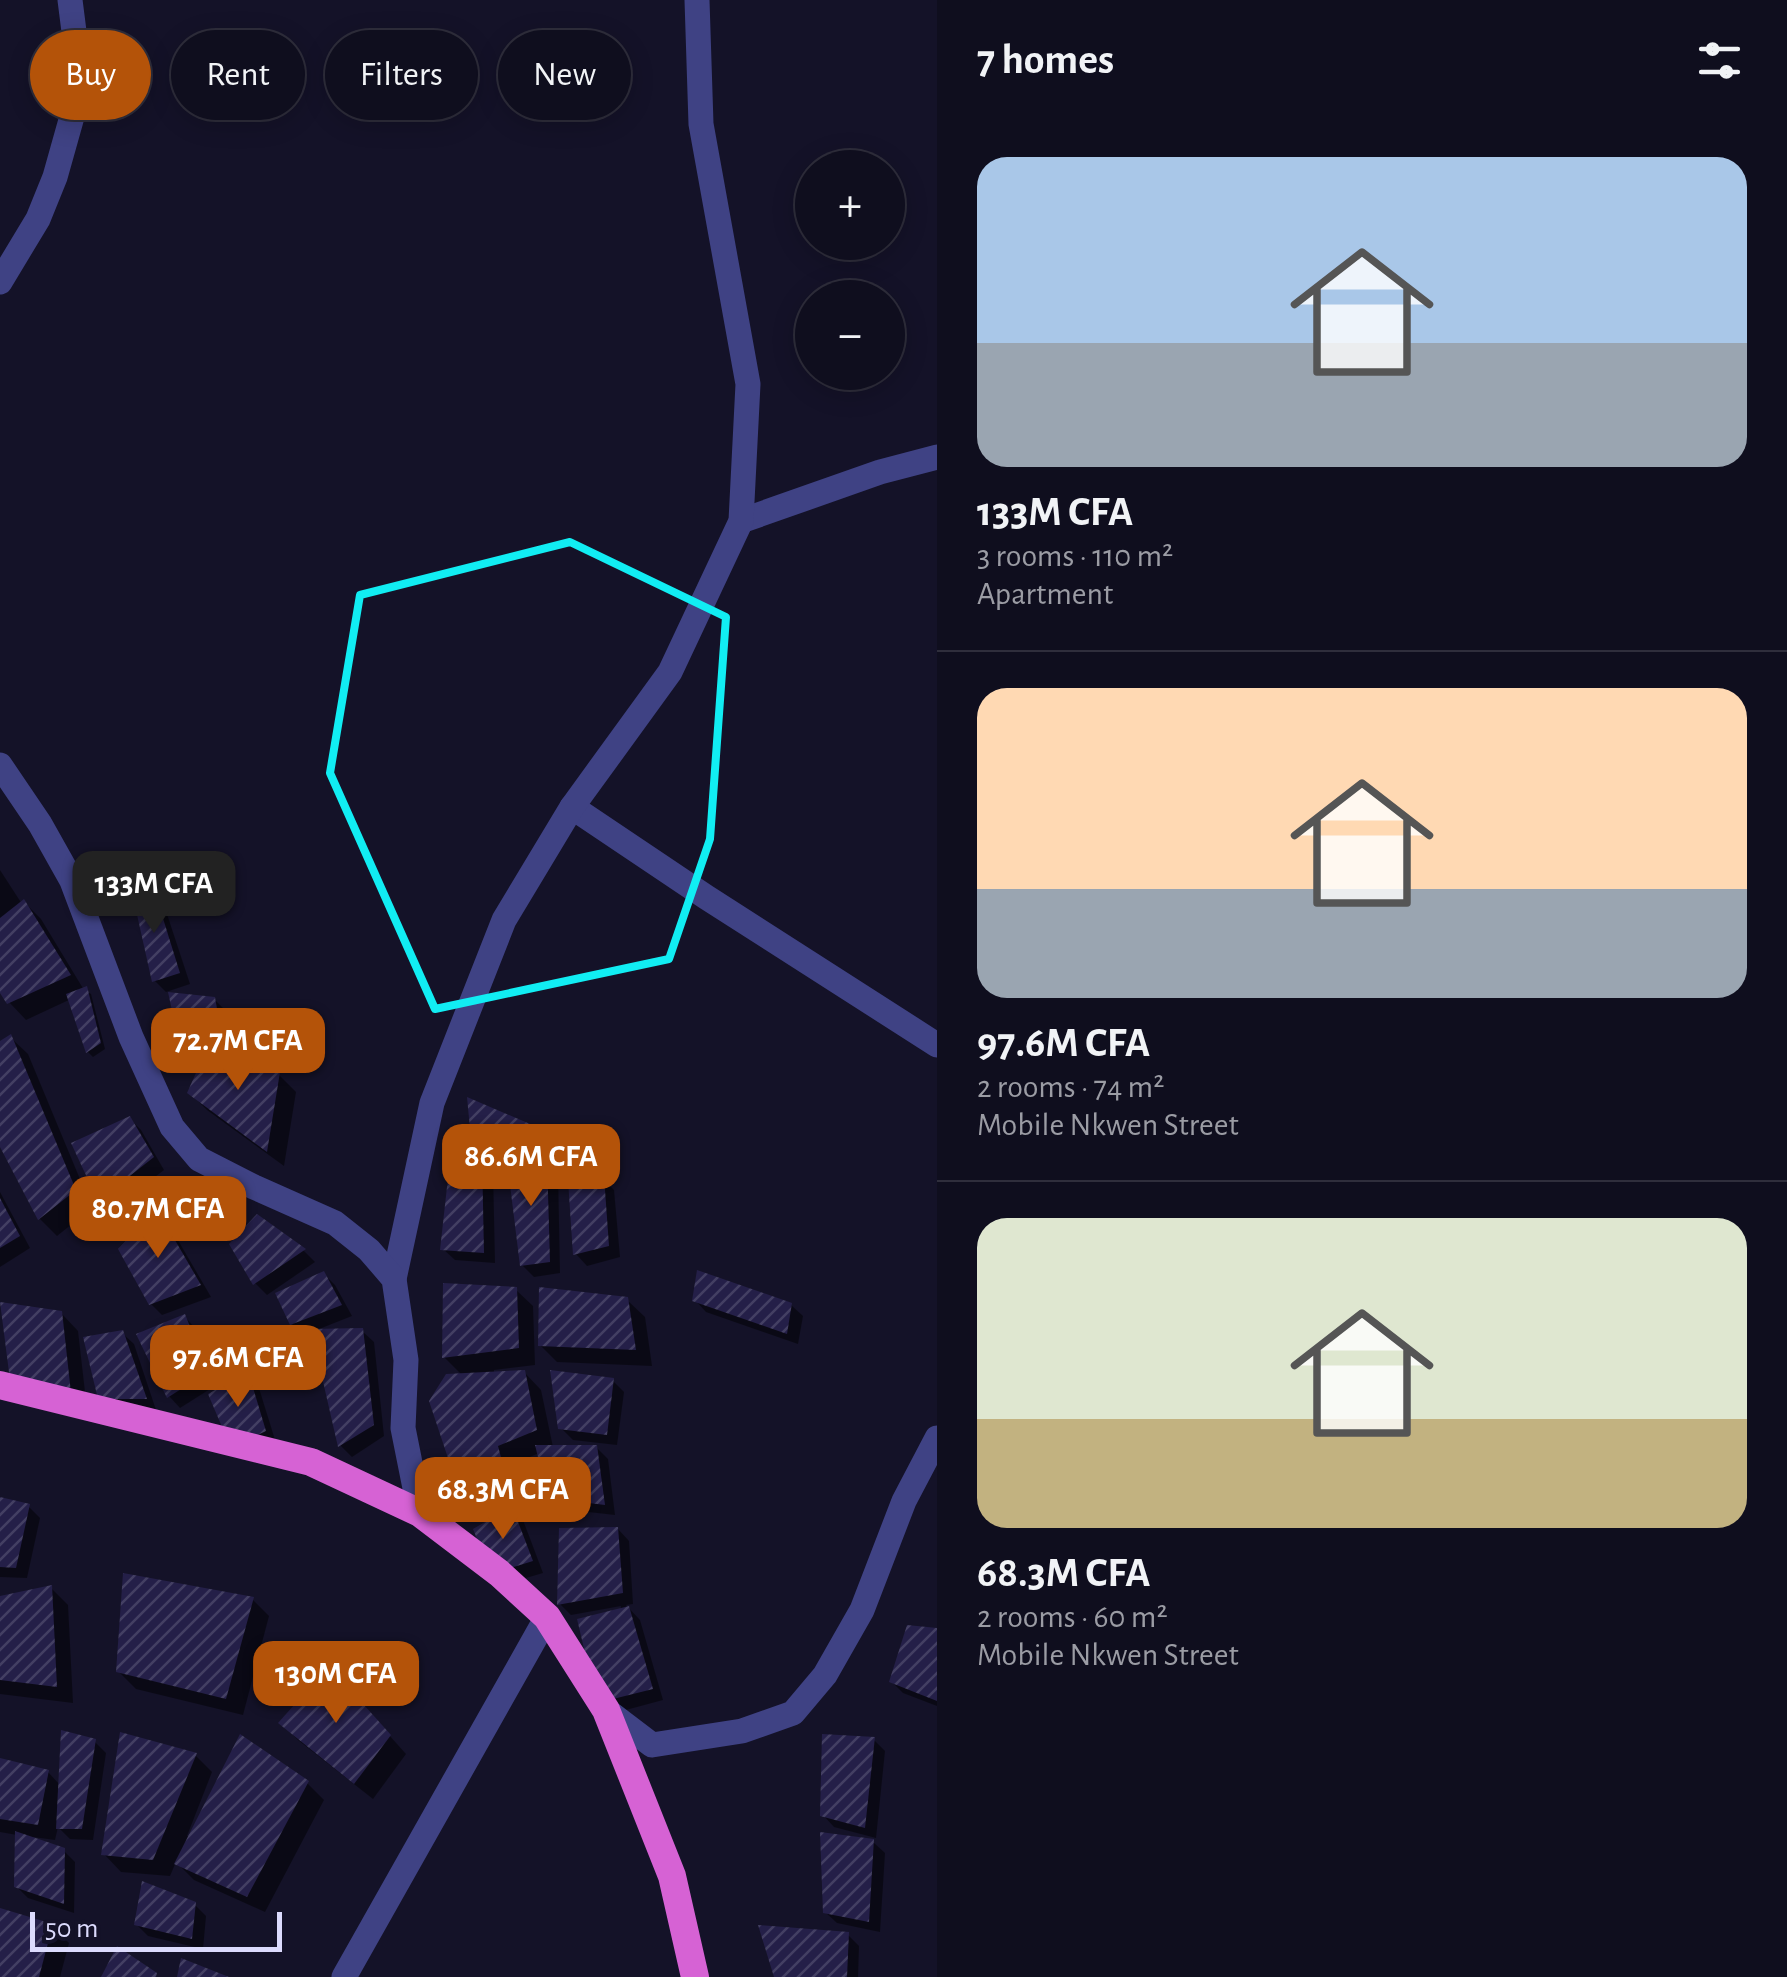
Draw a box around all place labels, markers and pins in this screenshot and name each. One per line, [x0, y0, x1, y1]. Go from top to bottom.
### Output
pin: 133M CFA [51, 851, 257, 936]
pin: 72.7M CFA [124, 1008, 352, 1093]
pin: 86.6M CFA [417, 1124, 645, 1209]
pin: 80.7M CFA [44, 1176, 272, 1261]
pin: 97.6M CFA [124, 1325, 352, 1410]
pin: 68.3M CFA [389, 1457, 617, 1542]
pin: 130M CFA [233, 1641, 439, 1726]

